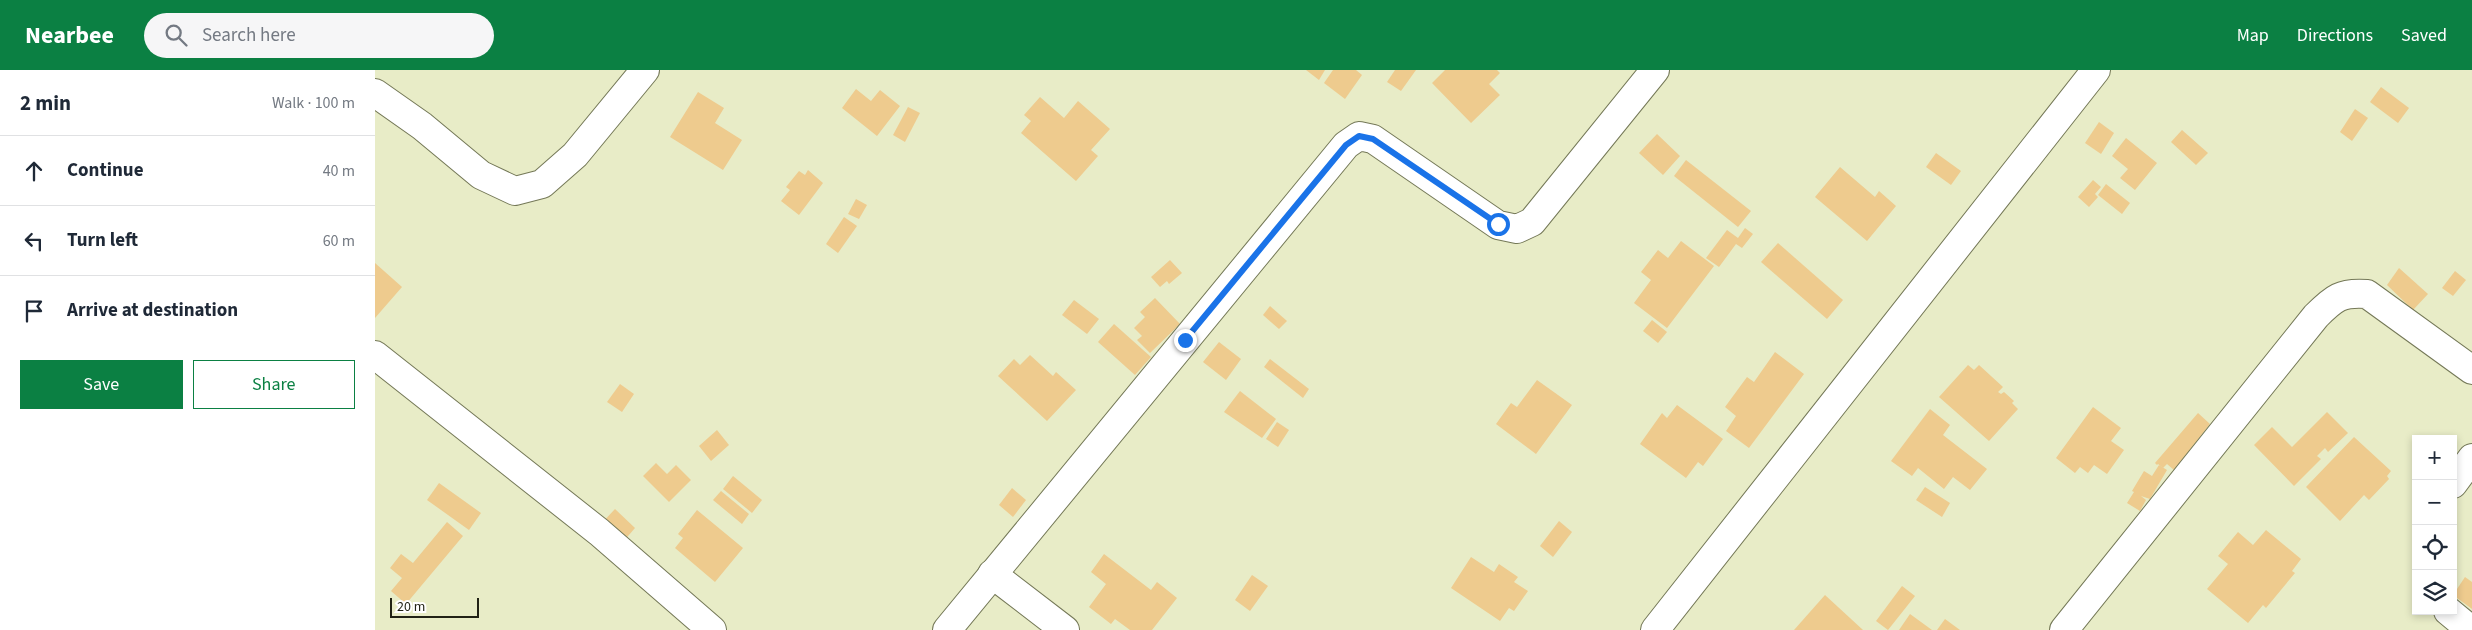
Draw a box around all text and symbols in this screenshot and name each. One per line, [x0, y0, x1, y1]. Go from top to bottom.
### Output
search box [144, 13, 494, 58]
text: Nearbee [25, 18, 114, 53]
icon: search [162, 21, 190, 49]
text: Search here [202, 22, 296, 49]
text: Map [2237, 23, 2269, 48]
text: Directions [2297, 23, 2373, 48]
text: Saved [2401, 23, 2447, 48]
text: 2 min [20, 88, 71, 118]
text: Walk · 100 m [272, 92, 355, 114]
icon: ahead [20, 157, 48, 185]
text: Continue [67, 157, 144, 184]
text: 40 m [323, 160, 355, 182]
route start [1487, 213, 1510, 236]
icon: left [20, 227, 48, 255]
text: Turn left [67, 227, 138, 254]
text: 60 m [323, 230, 355, 252]
icon: arrive [20, 297, 48, 325]
text: Arrive at destination [67, 297, 238, 324]
route end [1174, 329, 1197, 352]
button: Save [20, 360, 183, 409]
button: Share [193, 360, 355, 409]
map controls [2412, 435, 2457, 615]
button: + [2412, 435, 2457, 480]
button: − [2412, 480, 2457, 525]
button: locate [2412, 525, 2457, 570]
button: layers [2412, 570, 2457, 615]
scale bar [390, 595, 479, 618]
text: 20 m [397, 597, 425, 617]

